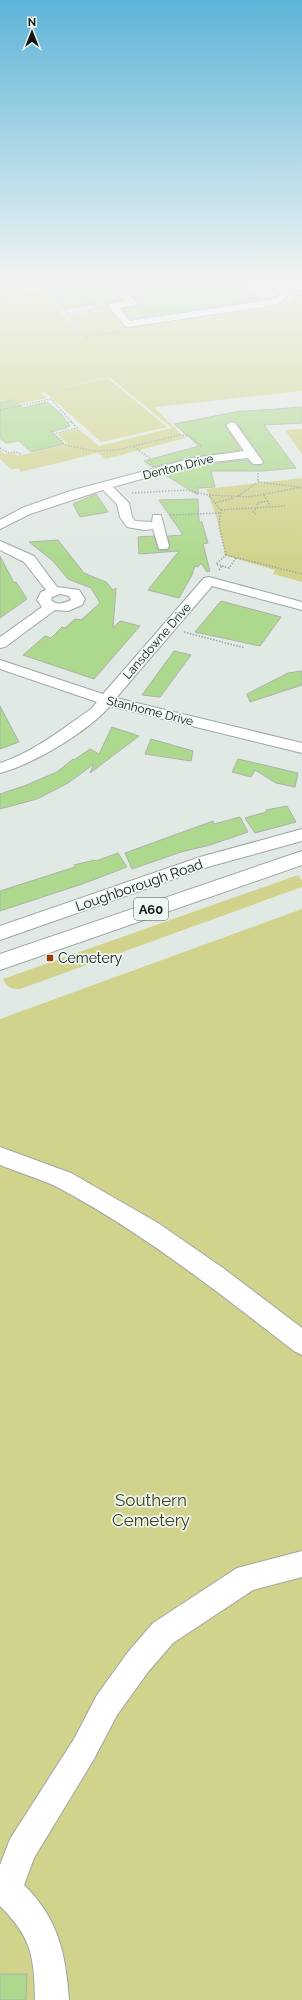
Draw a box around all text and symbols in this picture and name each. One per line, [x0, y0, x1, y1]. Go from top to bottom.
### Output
north arrow [12, 12, 52, 52]
text: N [28, 16, 36, 29]
street label: Denton Drive [141, 451, 215, 483]
street label: Lansdowne Drive [120, 600, 194, 682]
street label: Stanhome Drive [105, 693, 195, 729]
street label: Loughborough Road [73, 856, 205, 914]
road number: A60 [134, 898, 168, 920]
place label: Cemetery [58, 950, 123, 966]
marker: Cemetery [45, 953, 55, 963]
park label: Southern Cemetery [112, 1490, 190, 1530]

